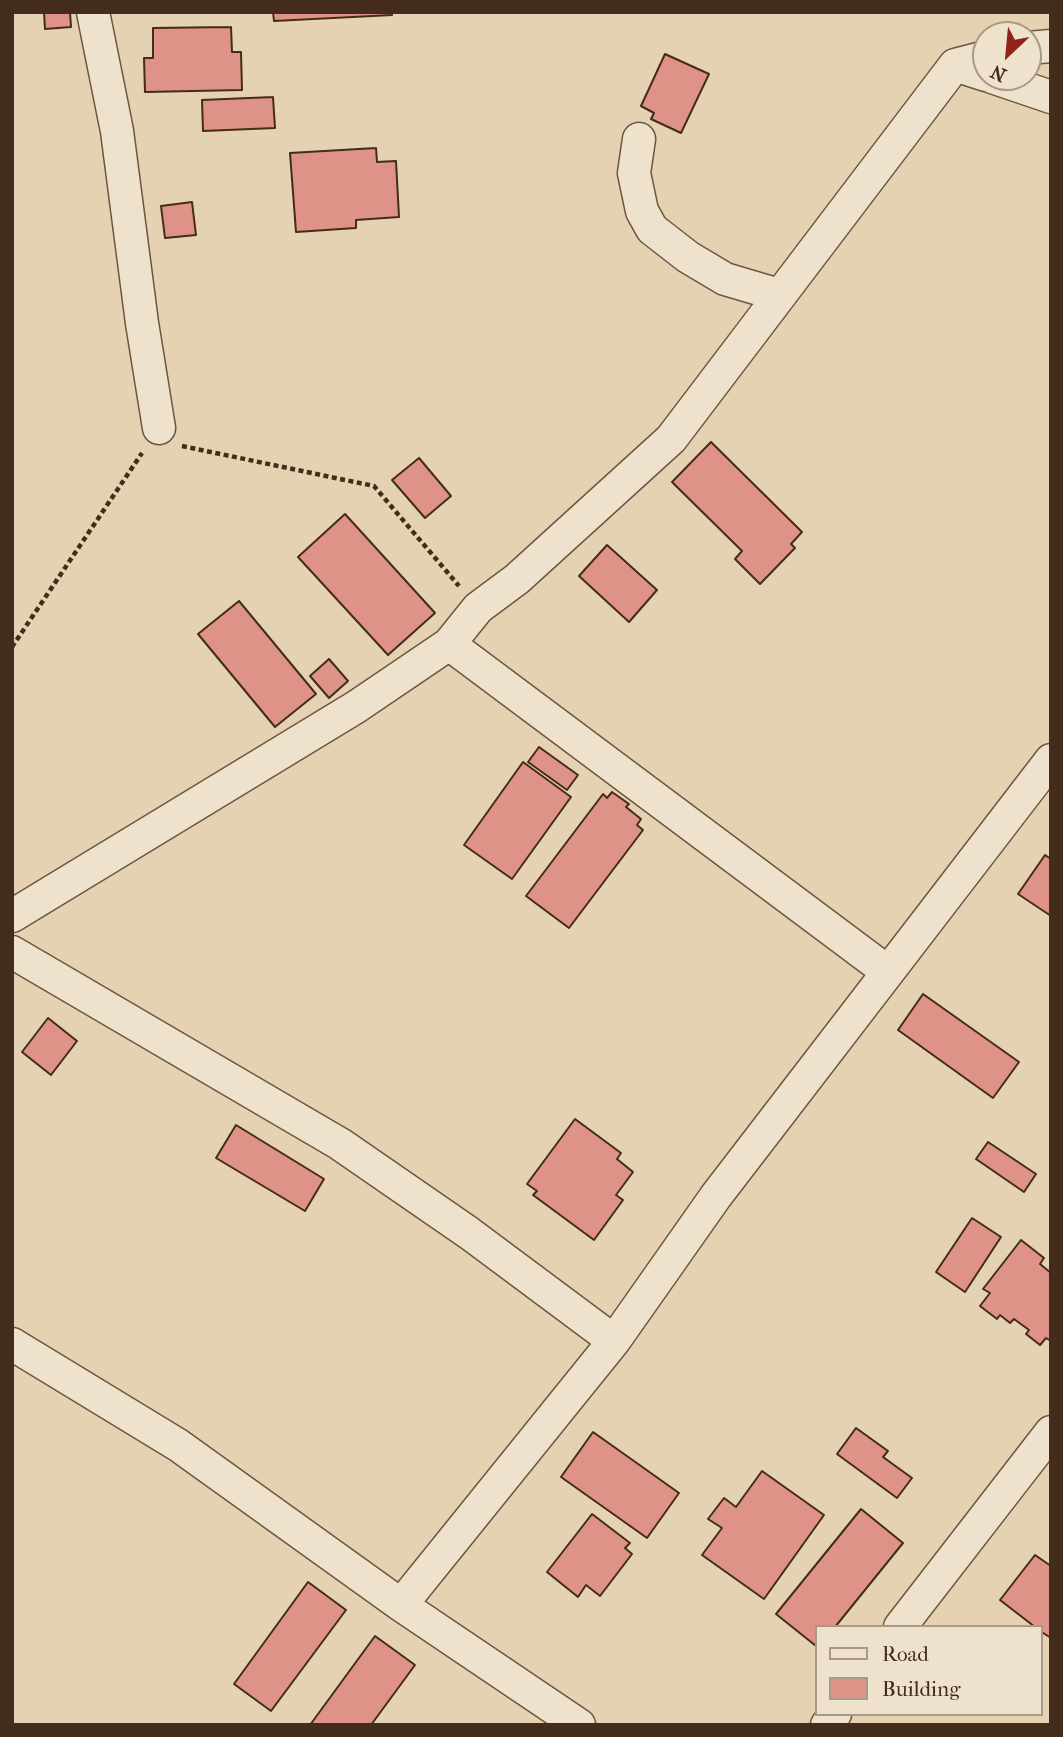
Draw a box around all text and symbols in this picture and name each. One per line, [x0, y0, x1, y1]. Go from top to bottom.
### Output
north arrow [972, 21, 1042, 91]
text: N [987, 60, 1010, 86]
legend [814, 1625, 1042, 1716]
text: Road [882, 1642, 929, 1666]
text: Building [882, 1677, 960, 1701]

